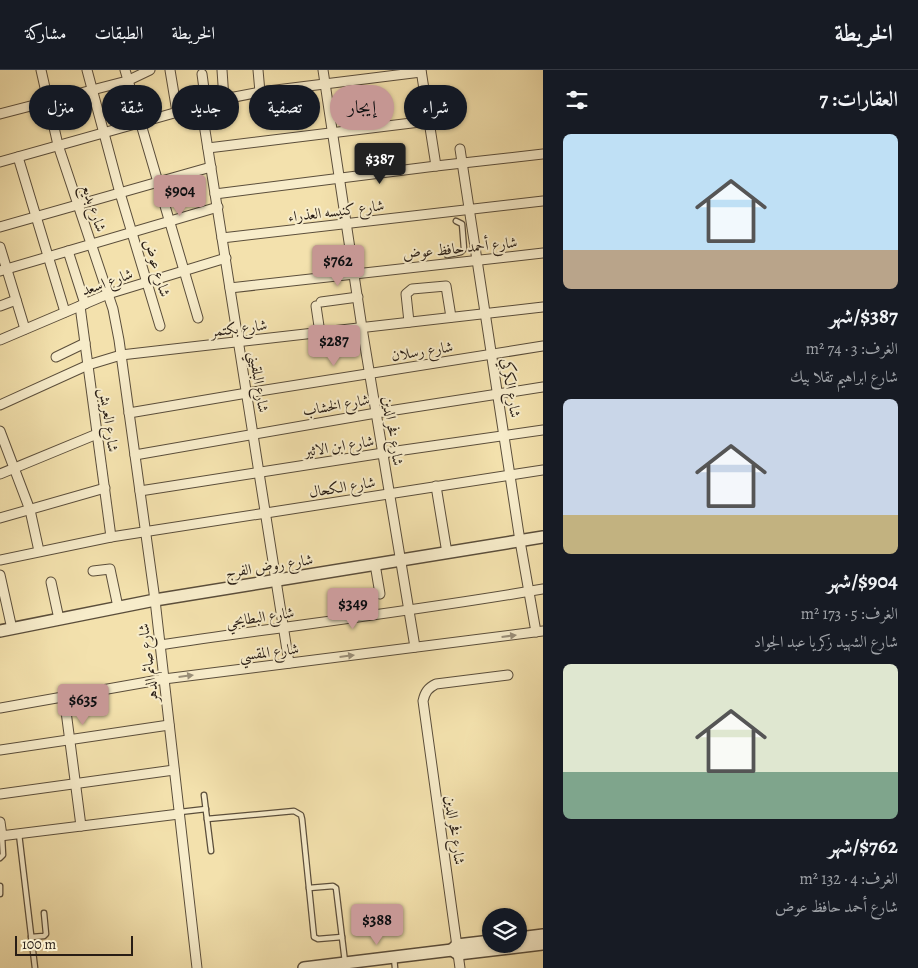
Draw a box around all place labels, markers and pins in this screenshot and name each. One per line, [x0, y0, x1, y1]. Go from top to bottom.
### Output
pin: $387 [350, 142, 410, 185]
pin: $904 [150, 174, 210, 217]
pin: $762 [308, 244, 368, 287]
pin: $287 [304, 324, 364, 367]
pin: $349 [323, 588, 383, 630]
pin: $635 [53, 684, 113, 726]
pin: $388 [347, 904, 407, 946]

